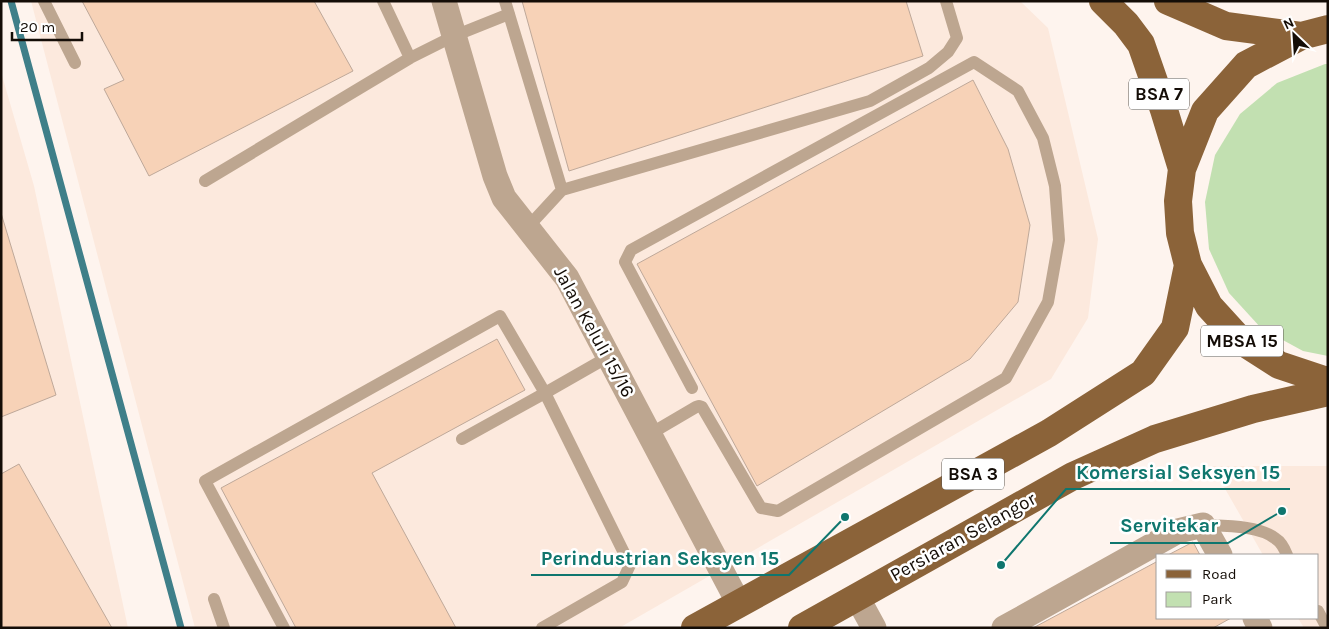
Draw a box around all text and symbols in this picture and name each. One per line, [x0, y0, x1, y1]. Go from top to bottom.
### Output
scale bar [12, 10, 82, 42]
north arrow [1269, 10, 1319, 60]
text: N [1281, 14, 1297, 33]
text: 20 m [20, 18, 55, 36]
road number: BSA 7 [1129, 78, 1189, 110]
street label: Jalan Keluli 15/16 [549, 263, 639, 401]
road number: MBSA 15 [1201, 326, 1283, 356]
callout: Komersial Seksyen 15 [1066, 454, 1290, 489]
road number: BSA 3 [942, 458, 1004, 489]
text: Komersial Seksyen 15 [1076, 461, 1280, 484]
street label: Persiaran Selangor [886, 488, 1040, 586]
callout: Servitekar [1110, 508, 1228, 543]
text: Servitekar [1120, 514, 1218, 537]
callout: Perindustrian Seksyen 15 [531, 540, 789, 575]
text: Perindustrian Seksyen 15 [541, 547, 779, 570]
legend [1156, 554, 1319, 619]
text: Road [1202, 565, 1237, 583]
text: Park [1202, 590, 1232, 608]

